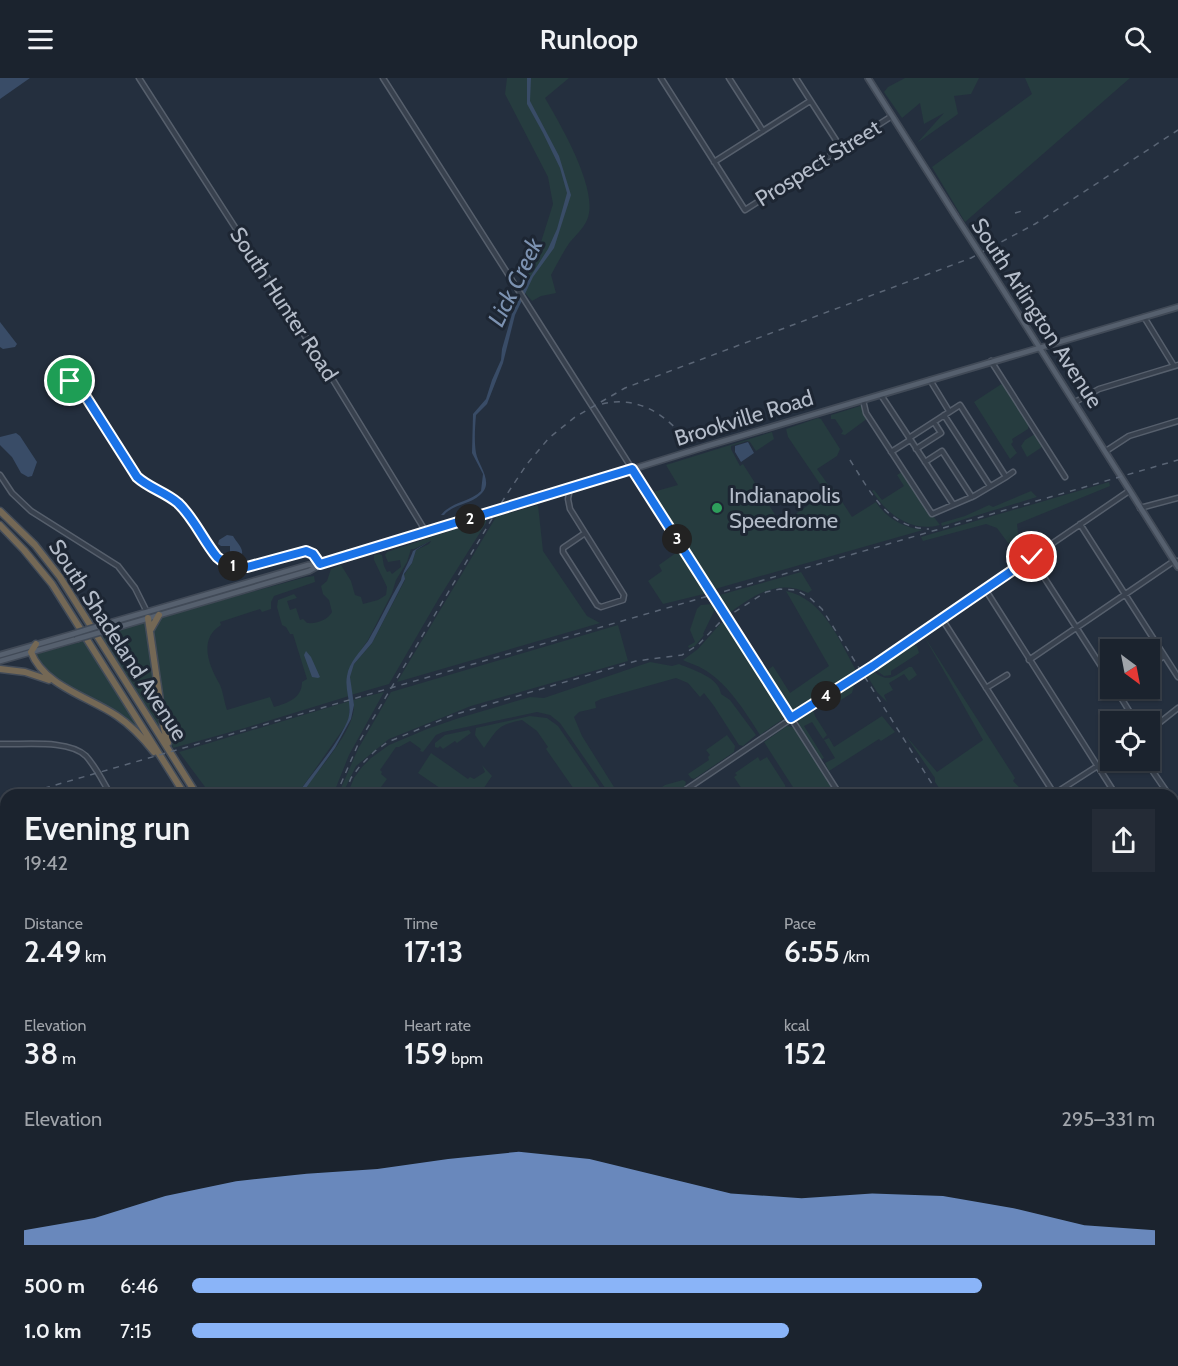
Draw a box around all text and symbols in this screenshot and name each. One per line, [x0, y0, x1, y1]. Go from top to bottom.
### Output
icon: menu [24, 23, 57, 56]
text: Runloop [540, 23, 638, 56]
icon: search [1121, 23, 1154, 56]
street label: Prospect Street [750, 113, 886, 212]
street label: South Arlington Avenue [966, 213, 1108, 413]
street label: South Hunter Road [224, 222, 344, 386]
water label: Lick Creek [481, 233, 549, 331]
pin [44, 355, 95, 406]
icon: arrive [53, 364, 86, 397]
street label: Brookville Road [671, 384, 817, 452]
place label: Indianapolis Speedrome [729, 482, 840, 534]
marker: Indianapolis Speedrome [710, 501, 724, 515]
pin: 2 [455, 504, 485, 534]
text: 2 [466, 509, 474, 528]
pin: 3 [662, 524, 692, 554]
text: 3 [673, 529, 681, 548]
pin [1006, 531, 1057, 582]
street label: South Shadeland Avenue [43, 534, 193, 746]
icon: check [1015, 540, 1048, 573]
pin: 1 [218, 551, 248, 581]
text: 1 [230, 556, 236, 575]
north arrow [1100, 639, 1160, 699]
map controls [1100, 639, 1160, 771]
pin: 4 [811, 681, 841, 711]
text: 4 [821, 686, 831, 705]
button: locate [1100, 711, 1160, 771]
text: Evening run [24, 808, 190, 848]
button: share [1092, 809, 1155, 872]
text: 19:42 [24, 851, 68, 875]
text: Distance [24, 914, 83, 933]
text: Time [404, 914, 438, 933]
text: Pace [784, 914, 816, 933]
text: 2.49 [24, 933, 81, 970]
text: 17:13 [404, 933, 463, 970]
text: 6:55 [784, 933, 840, 970]
text: km [81, 947, 106, 966]
text: /km [840, 947, 870, 966]
text: Elevation [24, 1016, 87, 1035]
text: Heart rate [404, 1016, 471, 1035]
text: kcal [784, 1016, 810, 1035]
text: 38 [24, 1035, 58, 1072]
text: 159 [404, 1035, 448, 1072]
text: 152 [784, 1035, 827, 1072]
text: m [58, 1049, 76, 1068]
text: bpm [448, 1049, 483, 1068]
text: Elevation [24, 1107, 102, 1131]
text: 295–331 m [1062, 1107, 1155, 1131]
text: 500 m [24, 1274, 85, 1298]
text: 6:46 [120, 1274, 158, 1298]
text: 1.0 km [24, 1319, 81, 1343]
text: 7:15 [120, 1319, 152, 1343]

